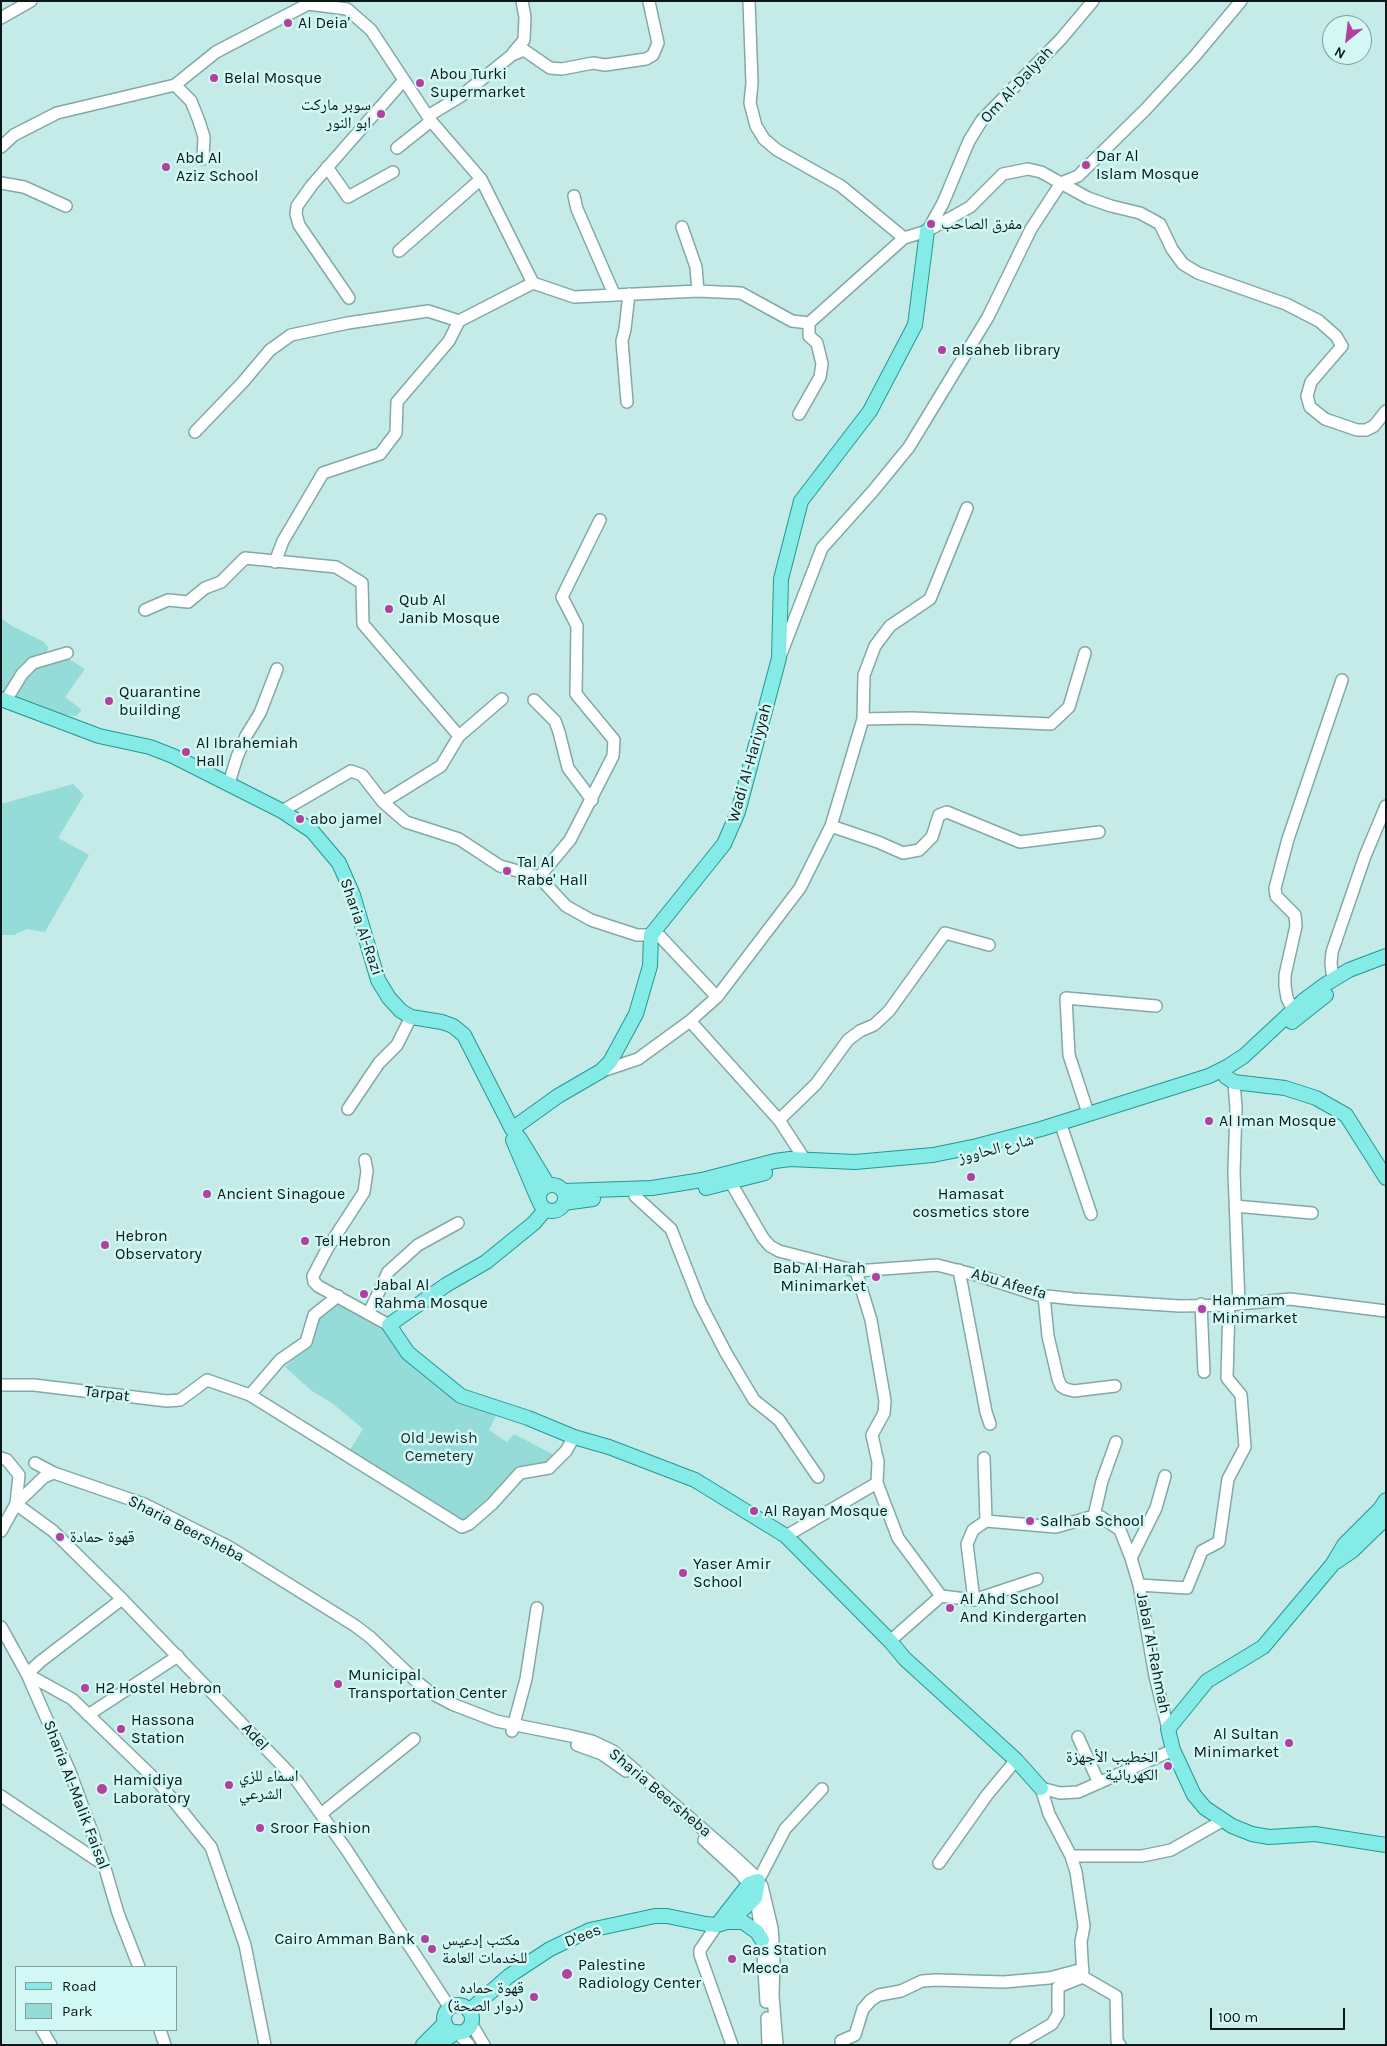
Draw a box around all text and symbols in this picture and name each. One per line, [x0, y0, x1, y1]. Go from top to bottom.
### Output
place label: Al Deia' [298, 13, 350, 33]
north arrow [1322, 15, 1372, 65]
marker: Al Deia' [282, 17, 294, 29]
street label: Om Al-Dalyah [977, 43, 1057, 127]
text: N [1331, 43, 1348, 63]
place label: Abou Turki Supermarket [430, 64, 526, 102]
place label: Belal Mosque [224, 68, 322, 88]
marker: Belal Mosque [208, 72, 220, 84]
marker: Abou Turki Supermarket [414, 77, 426, 89]
place label: سوبر ماركت ابو النور [301, 95, 371, 133]
marker: سوبر ماركت ابو النور [375, 108, 387, 120]
place label: Dar Al Islam Mosque [1096, 146, 1199, 184]
place label: Abd Al Aziz School [176, 148, 258, 186]
marker: Dar Al Islam Mosque [1080, 159, 1092, 171]
marker: Abd Al Aziz School [160, 161, 172, 173]
place label: مفرق الصاحب [941, 214, 1022, 234]
marker: مفرق الصاحب [925, 218, 937, 230]
place label: alsaheb library [952, 340, 1060, 360]
marker: alsaheb library [936, 344, 948, 356]
place label: Qub Al Janib Mosque [399, 590, 500, 628]
marker: Qub Al Janib Mosque [383, 603, 395, 615]
place label: Quarantine building [119, 682, 201, 720]
marker: Quarantine building [103, 695, 115, 707]
street label: Wadi Al-Hariyyah [724, 701, 776, 825]
place label: Al Ibrahemiah Hall [196, 733, 298, 771]
marker: Al Ibrahemiah Hall [180, 746, 192, 758]
place label: abo jamel [310, 809, 382, 829]
marker: abo jamel [294, 813, 306, 825]
place label: Tal Al Rabe' Hall [517, 852, 588, 890]
marker: Tal Al Rabe' Hall [501, 865, 513, 877]
street label: Sharia Al-Razi [335, 876, 387, 978]
place label: Al Iman Mosque [1219, 1111, 1336, 1131]
marker: Al Iman Mosque [1203, 1115, 1215, 1127]
street label: شارع الحاووز [956, 1130, 1036, 1168]
marker: Hamasat cosmetics store [965, 1171, 977, 1183]
place label: Ancient Sinagoue [217, 1184, 345, 1204]
place label: Hamasat cosmetics store [912, 1184, 1030, 1222]
marker: Ancient Sinagoue [201, 1188, 213, 1200]
place label: Hebron Observatory [115, 1226, 202, 1264]
place label: Tel Hebron [315, 1231, 391, 1251]
marker: Tel Hebron [299, 1235, 311, 1247]
marker: Hebron Observatory [99, 1239, 111, 1251]
place label: Bab Al Harah Minimarket [773, 1258, 866, 1296]
street label: Abu Afeefa [969, 1264, 1049, 1304]
marker: Bab Al Harah Minimarket [870, 1271, 882, 1283]
place label: Jabal Al Rahma Mosque [374, 1275, 488, 1313]
marker: Jabal Al Rahma Mosque [358, 1288, 370, 1300]
place label: Hammam Minimarket [1212, 1290, 1298, 1328]
marker: Hammam Minimarket [1196, 1303, 1208, 1315]
street label: Tarpat [83, 1382, 131, 1406]
park label: Old Jewish Cemetery [400, 1428, 478, 1466]
street label: Sharia Beersheba [125, 1491, 247, 1567]
place label: Al Rayan Mosque [764, 1501, 888, 1521]
marker: Al Rayan Mosque [748, 1505, 760, 1517]
place label: Salhab School [1040, 1511, 1144, 1531]
marker: Salhab School [1024, 1515, 1036, 1527]
place label: قهوة حمادة [70, 1527, 135, 1547]
marker: قهوة حمادة [54, 1531, 66, 1543]
place label: Yaser Amir School [693, 1554, 771, 1592]
marker: Yaser Amir School [677, 1567, 689, 1579]
place label: Al Ahd School And Kindergarten [960, 1589, 1087, 1627]
street label: Jabal Al-Rahmah [1132, 1591, 1174, 1715]
marker: Al Ahd School And Kindergarten [944, 1602, 956, 1614]
place label: Municipal Transportation Center [348, 1665, 507, 1703]
place label: H2 Hostel Hebron [95, 1678, 222, 1698]
marker: Municipal Transportation Center [332, 1678, 344, 1690]
marker: H2 Hostel Hebron [79, 1682, 91, 1694]
place label: Hassona Station [131, 1710, 195, 1748]
street label: Sharia Al-Malik Faisal [39, 1718, 113, 1872]
street label: Adel [237, 1719, 273, 1755]
marker: Hassona Station [115, 1723, 127, 1735]
place label: Al Sultan Minimarket [1193, 1724, 1279, 1762]
marker: Al Sultan Minimarket [1283, 1737, 1295, 1749]
street label: Sharia Beersheba [605, 1744, 715, 1842]
place label: الخطيب الأجهزة الكهربائية [1066, 1747, 1158, 1785]
marker: الخطيب الأجهزة الكهربائية [1162, 1760, 1174, 1772]
place label: اسماء للزي الشرعي [239, 1766, 298, 1804]
place label: Hamidiya Laboratory [113, 1770, 190, 1808]
marker: اسماء للزي الشرعي [223, 1779, 235, 1791]
marker: Hamidiya Laboratory [95, 1782, 109, 1796]
place label: Sroor Fashion [270, 1818, 371, 1838]
marker: Sroor Fashion [254, 1822, 266, 1834]
street label: D'ees [562, 1920, 604, 1952]
place label: Cairo Amman Bank [274, 1929, 415, 1949]
place label: مكتب إدعيس للخدمات العامة [442, 1930, 527, 1968]
marker: Cairo Amman Bank [419, 1933, 431, 1945]
place label: Gas Station Mecca [742, 1940, 827, 1978]
marker: مكتب إدعيس للخدمات العامة [426, 1943, 438, 1955]
marker: Gas Station Mecca [726, 1953, 738, 1965]
place label: Palestine Radiology Center [578, 1955, 701, 1993]
legend [15, 1966, 178, 2031]
marker: Palestine Radiology Center [560, 1967, 574, 1981]
text: Road [62, 1977, 97, 1995]
place label: قهوة حماده (دوار الصحة) [447, 1978, 524, 2016]
marker: قهوة حماده (دوار الصحة) [528, 1991, 540, 2003]
scale bar [1212, 1998, 1347, 2030]
text: Park [62, 2002, 92, 2020]
text: 100 m [1218, 2008, 1258, 2026]

